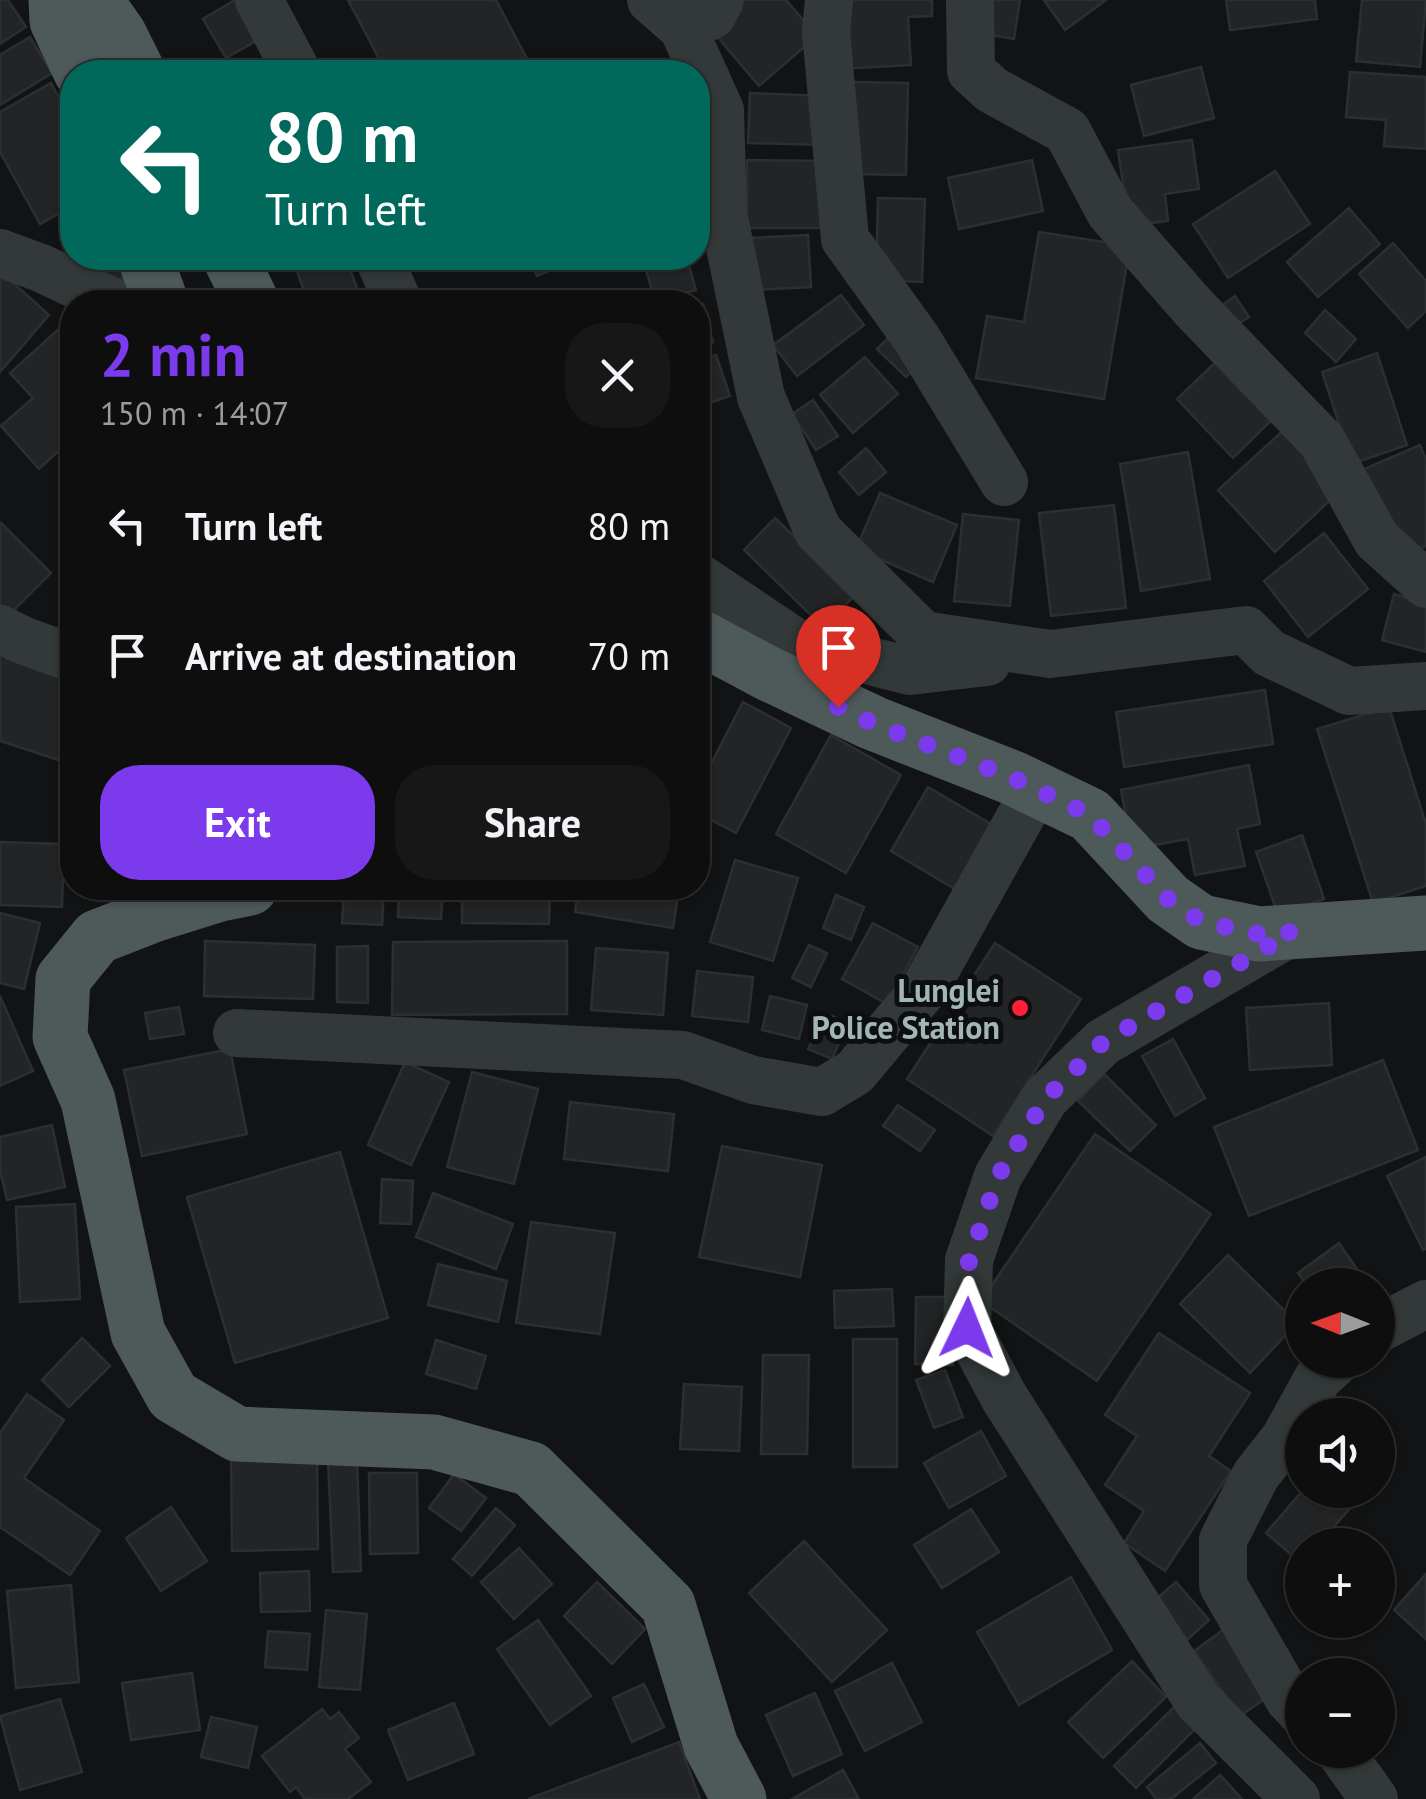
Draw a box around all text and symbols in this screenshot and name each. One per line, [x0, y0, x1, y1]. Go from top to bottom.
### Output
text: 80 m [265, 91, 418, 181]
icon: left [100, 100, 230, 230]
text: Turn left [265, 179, 426, 237]
text: 2 min [100, 315, 246, 393]
button: close [565, 323, 670, 428]
text: 150 m · 14:07 [100, 392, 289, 434]
icon: left [100, 498, 155, 553]
text: Turn left [185, 501, 322, 550]
text: 80 m [588, 501, 670, 550]
pin [796, 605, 881, 708]
icon: arrive [811, 620, 866, 675]
icon: arrive [100, 628, 155, 683]
text: Arrive at destination [185, 631, 517, 680]
text: 70 m [588, 631, 670, 680]
button: Exit [100, 765, 375, 880]
button: Share [395, 765, 670, 880]
place label: Lunglei Police Station [812, 969, 1000, 1048]
marker: Lunglei Police Station [1009, 997, 1031, 1019]
north arrow [1285, 1268, 1395, 1378]
map controls [1285, 1268, 1395, 1768]
position arrow [915, 1276, 1019, 1380]
button: sound [1285, 1398, 1395, 1508]
button: + [1285, 1528, 1395, 1638]
button: − [1285, 1658, 1395, 1768]

